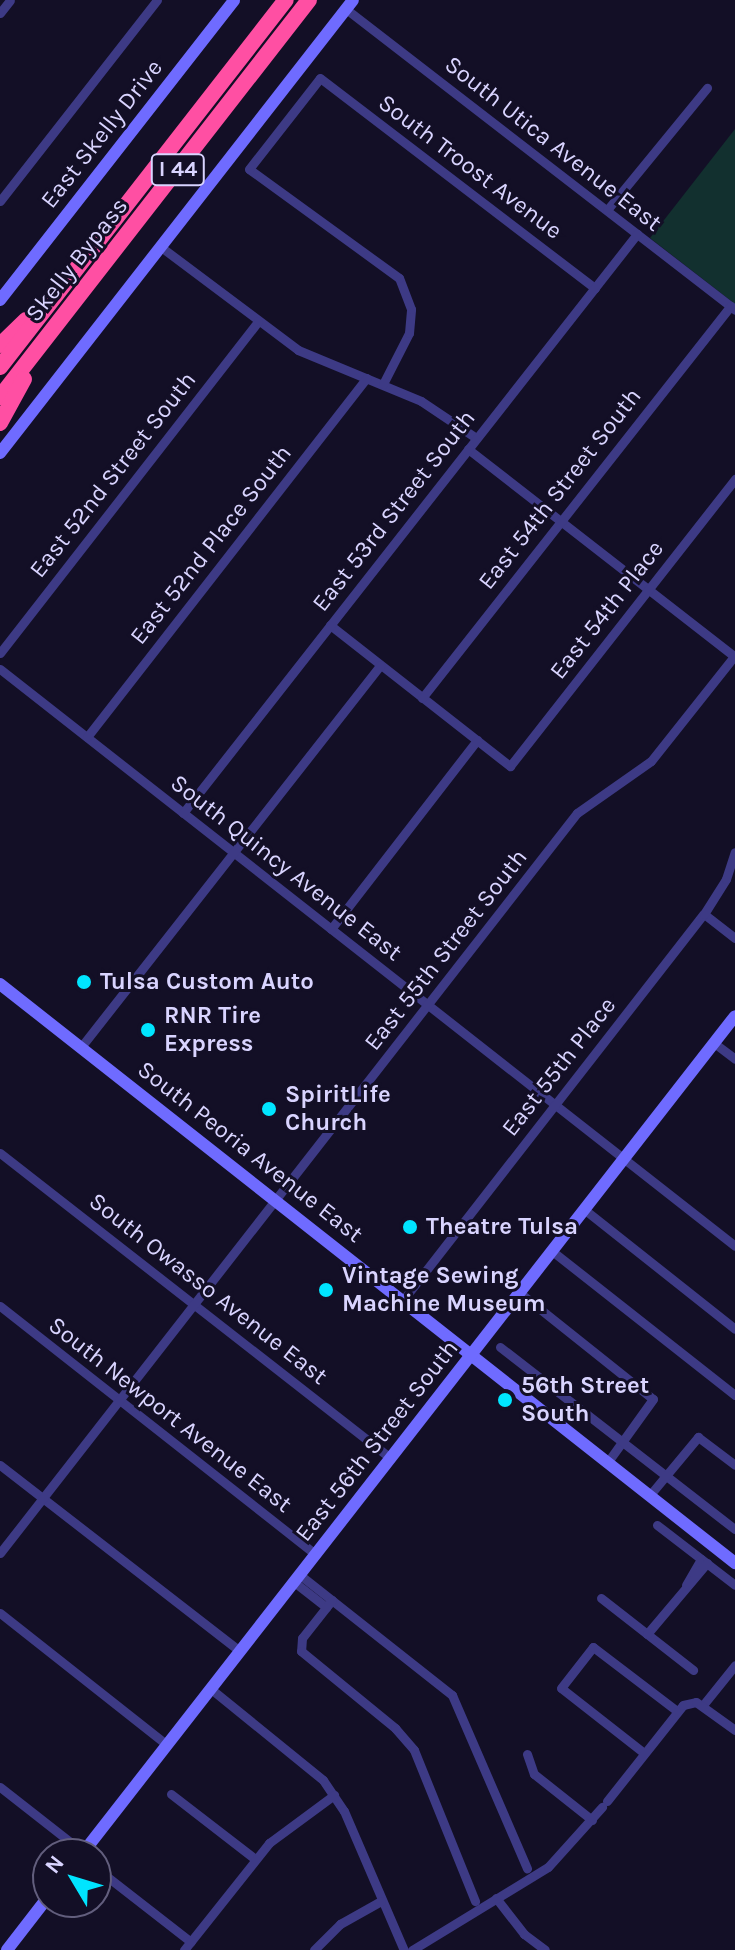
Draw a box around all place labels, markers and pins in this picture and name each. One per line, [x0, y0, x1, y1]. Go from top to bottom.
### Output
place label: Tulsa Custom Auto [100, 968, 314, 996]
marker: Tulsa Custom Auto [75, 973, 93, 991]
place label: RNR Tire Express [164, 1002, 261, 1058]
marker: RNR Tire Express [139, 1021, 157, 1039]
place label: SpiritLife Church [285, 1081, 391, 1137]
marker: SpiritLife Church [260, 1100, 278, 1118]
place label: Theatre Tulsa [426, 1213, 578, 1241]
marker: Theatre Tulsa [401, 1218, 419, 1236]
place label: Vintage Sewing Machine Museum [342, 1262, 546, 1318]
marker: Vintage Sewing Machine Museum [317, 1281, 335, 1299]
place label: 56th Street South [521, 1372, 649, 1428]
marker: 56th Street South [496, 1391, 514, 1409]

